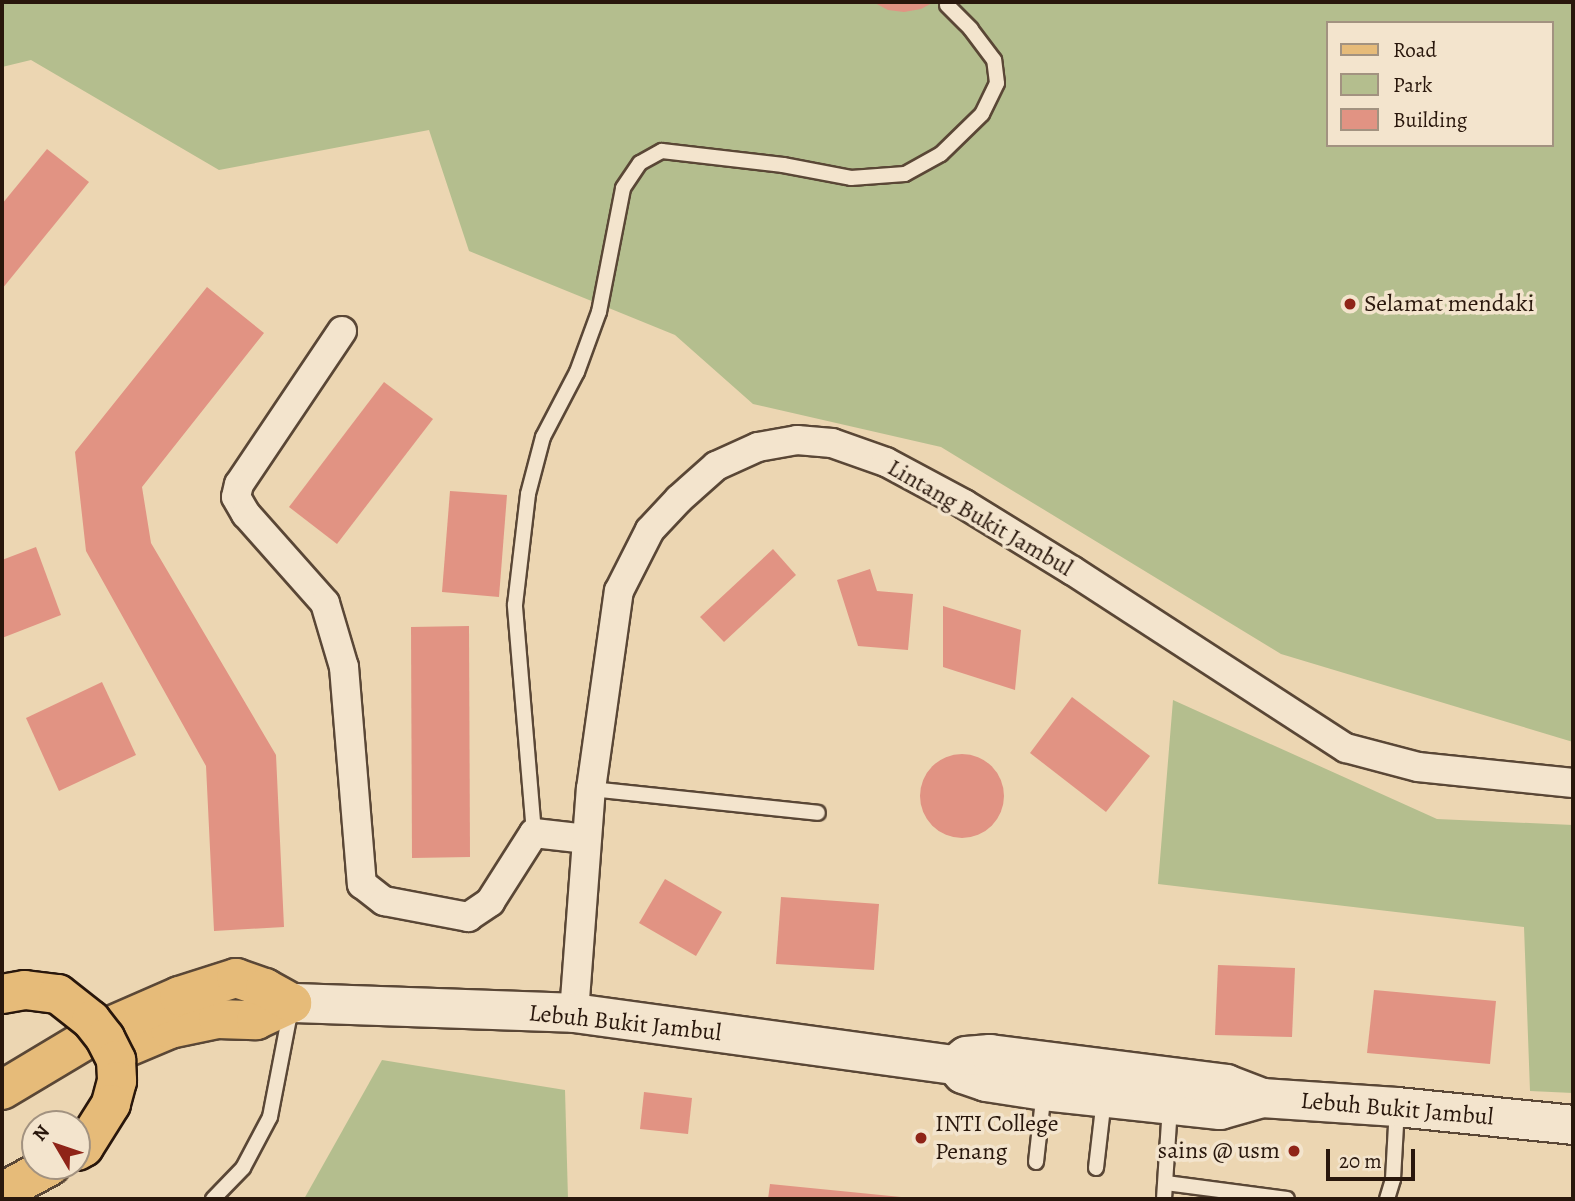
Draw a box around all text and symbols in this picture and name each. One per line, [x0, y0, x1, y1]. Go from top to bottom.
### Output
legend [1326, 21, 1554, 147]
text: Road [1393, 36, 1437, 64]
text: Park [1393, 71, 1432, 99]
text: Building [1393, 106, 1467, 134]
place label: Selamat mendaki [1364, 290, 1534, 318]
marker: Selamat mendaki [1342, 296, 1358, 312]
street label: Lintang Bukit Jambul [882, 453, 1078, 583]
street label: Lebuh Bukit Jambul [527, 999, 723, 1047]
street label: Lebuh Bukit Jambul [1299, 1086, 1495, 1132]
north arrow [21, 1110, 91, 1180]
place label: INTI College Penang [935, 1110, 1058, 1166]
text: N [27, 1119, 56, 1147]
marker: INTI College Penang [913, 1130, 929, 1146]
scale bar [1330, 1134, 1419, 1178]
place label: sains @ usm [1158, 1137, 1280, 1165]
marker: sains @ usm [1286, 1143, 1302, 1159]
text: 20 m [1339, 1147, 1382, 1175]

